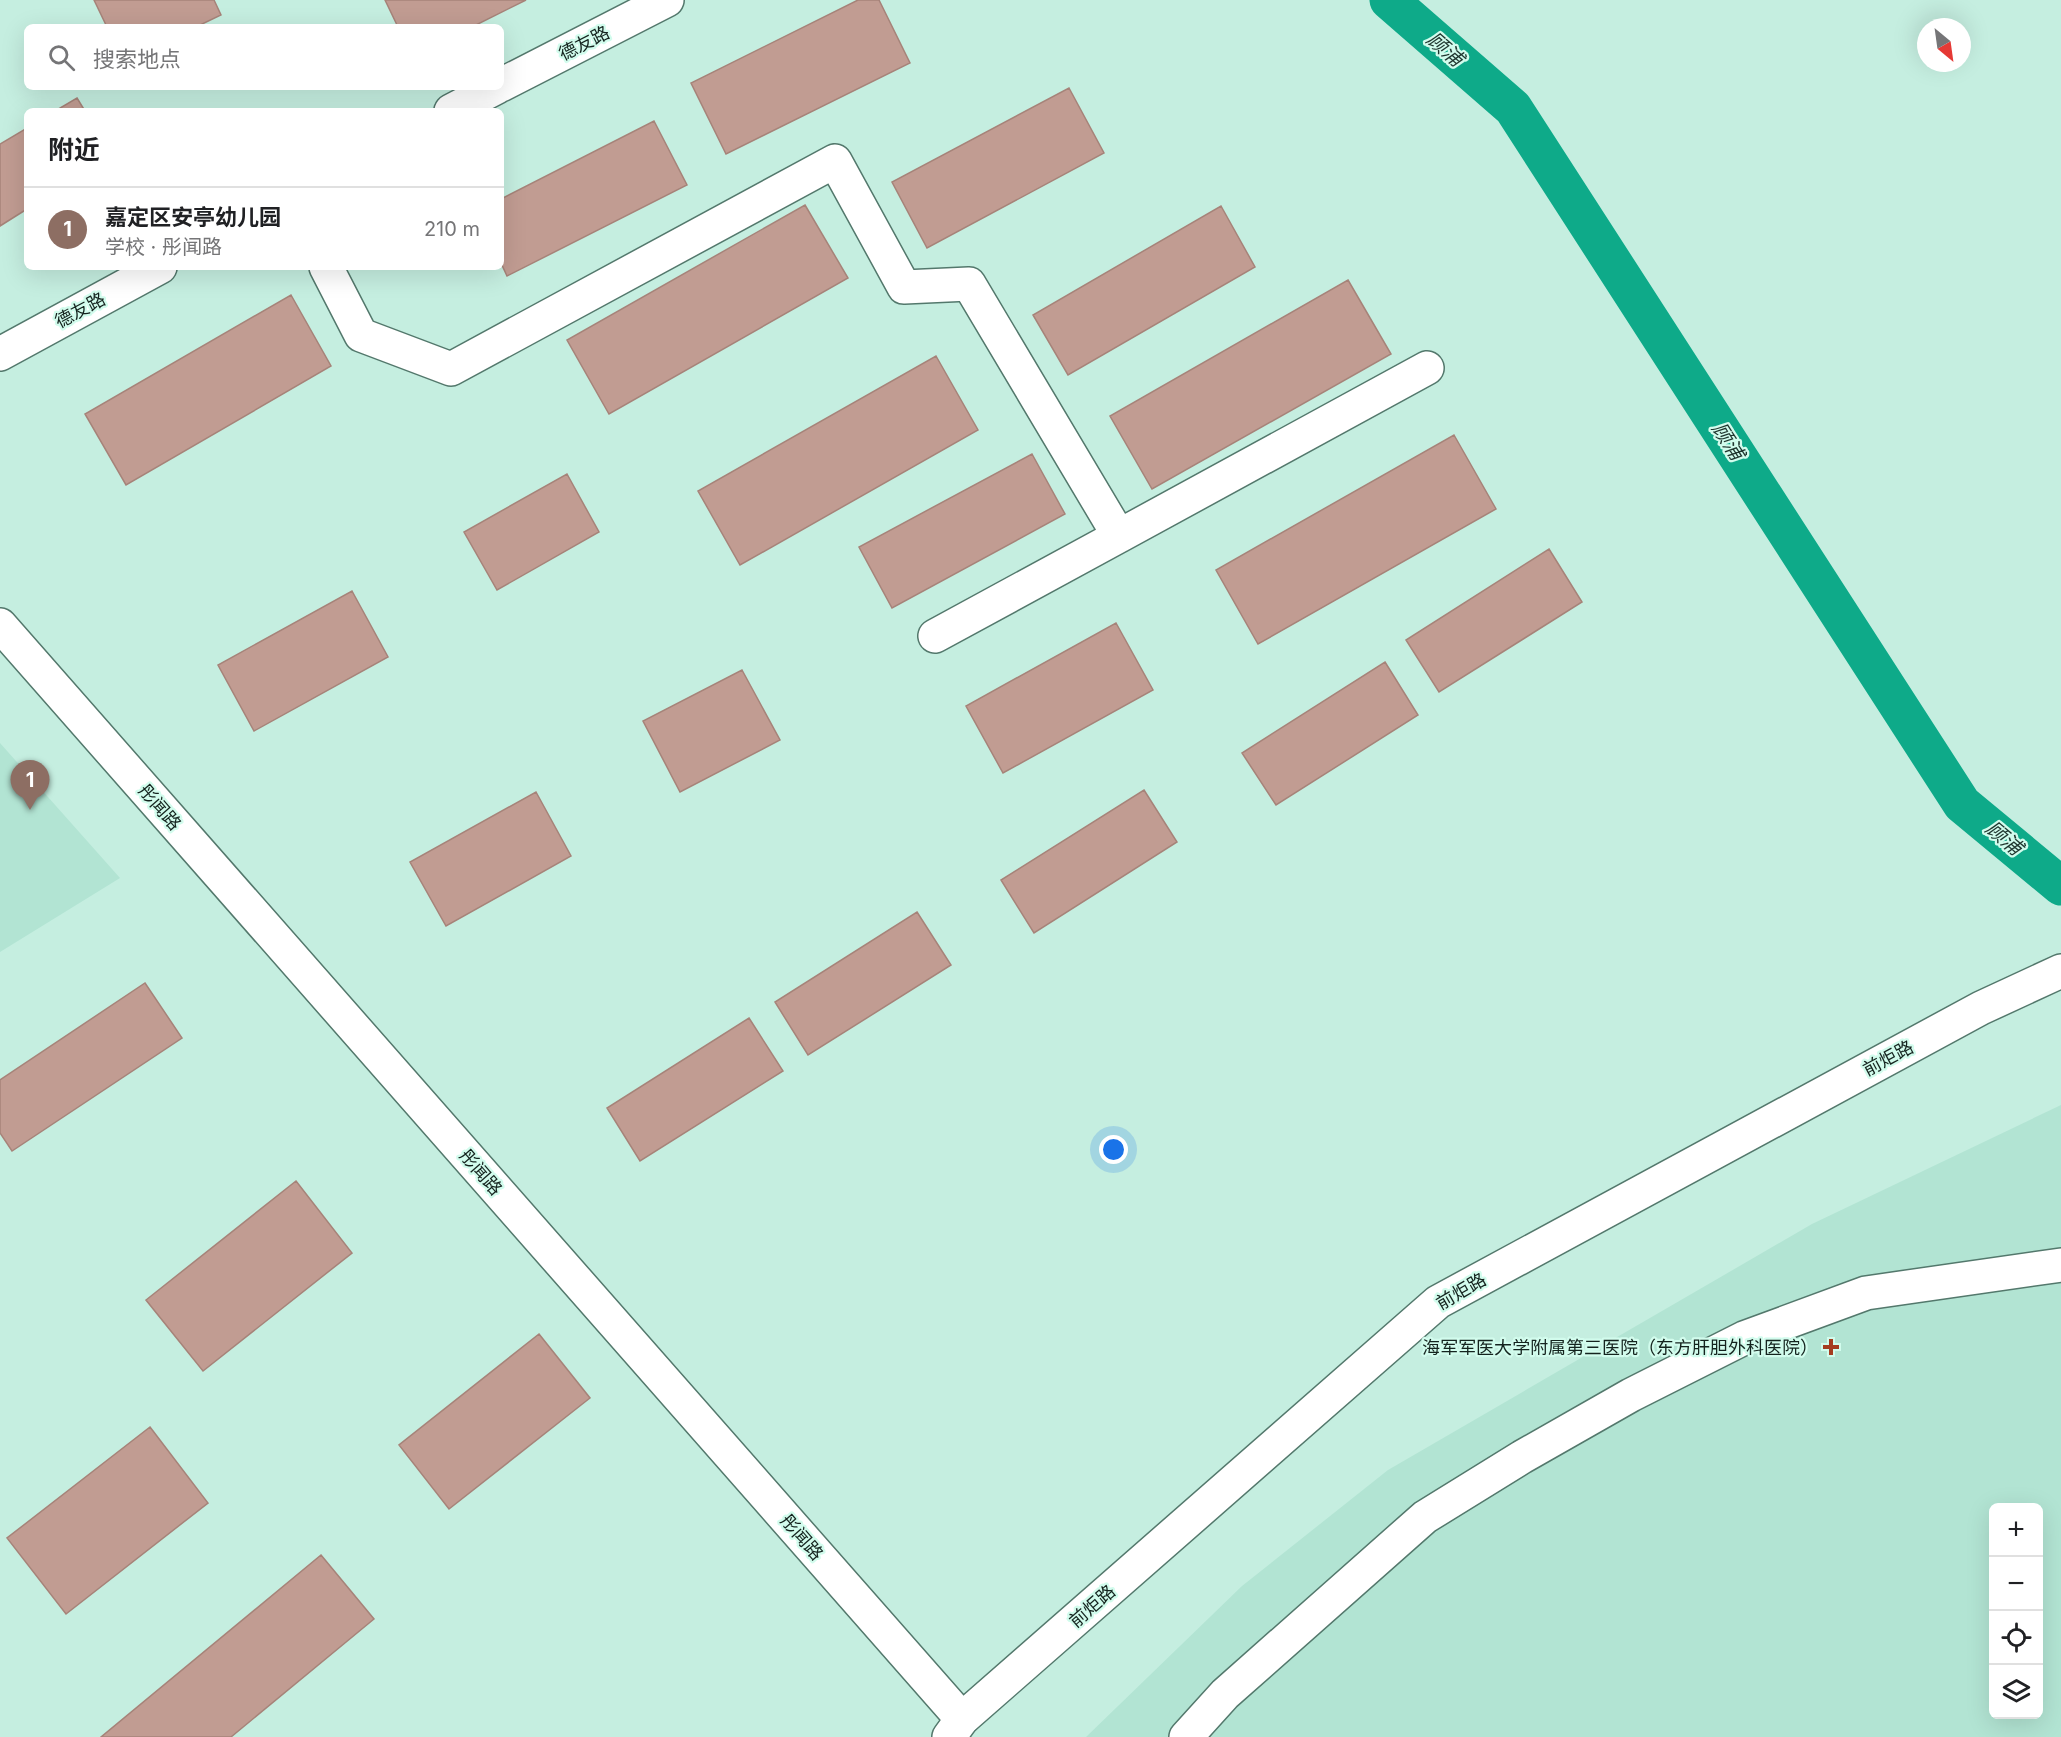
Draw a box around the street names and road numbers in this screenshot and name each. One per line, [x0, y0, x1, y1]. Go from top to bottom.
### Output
street label: 德友路 [555, 21, 613, 65]
street label: 德友路 [51, 288, 109, 332]
street label: 彤闻路 [134, 780, 186, 834]
street label: 前炬路 [1859, 1036, 1917, 1080]
street label: 彤闻路 [455, 1145, 507, 1199]
street label: 前炬路 [1432, 1268, 1490, 1314]
street label: 彤闻路 [776, 1510, 828, 1564]
street label: 前炬路 [1065, 1580, 1119, 1632]

